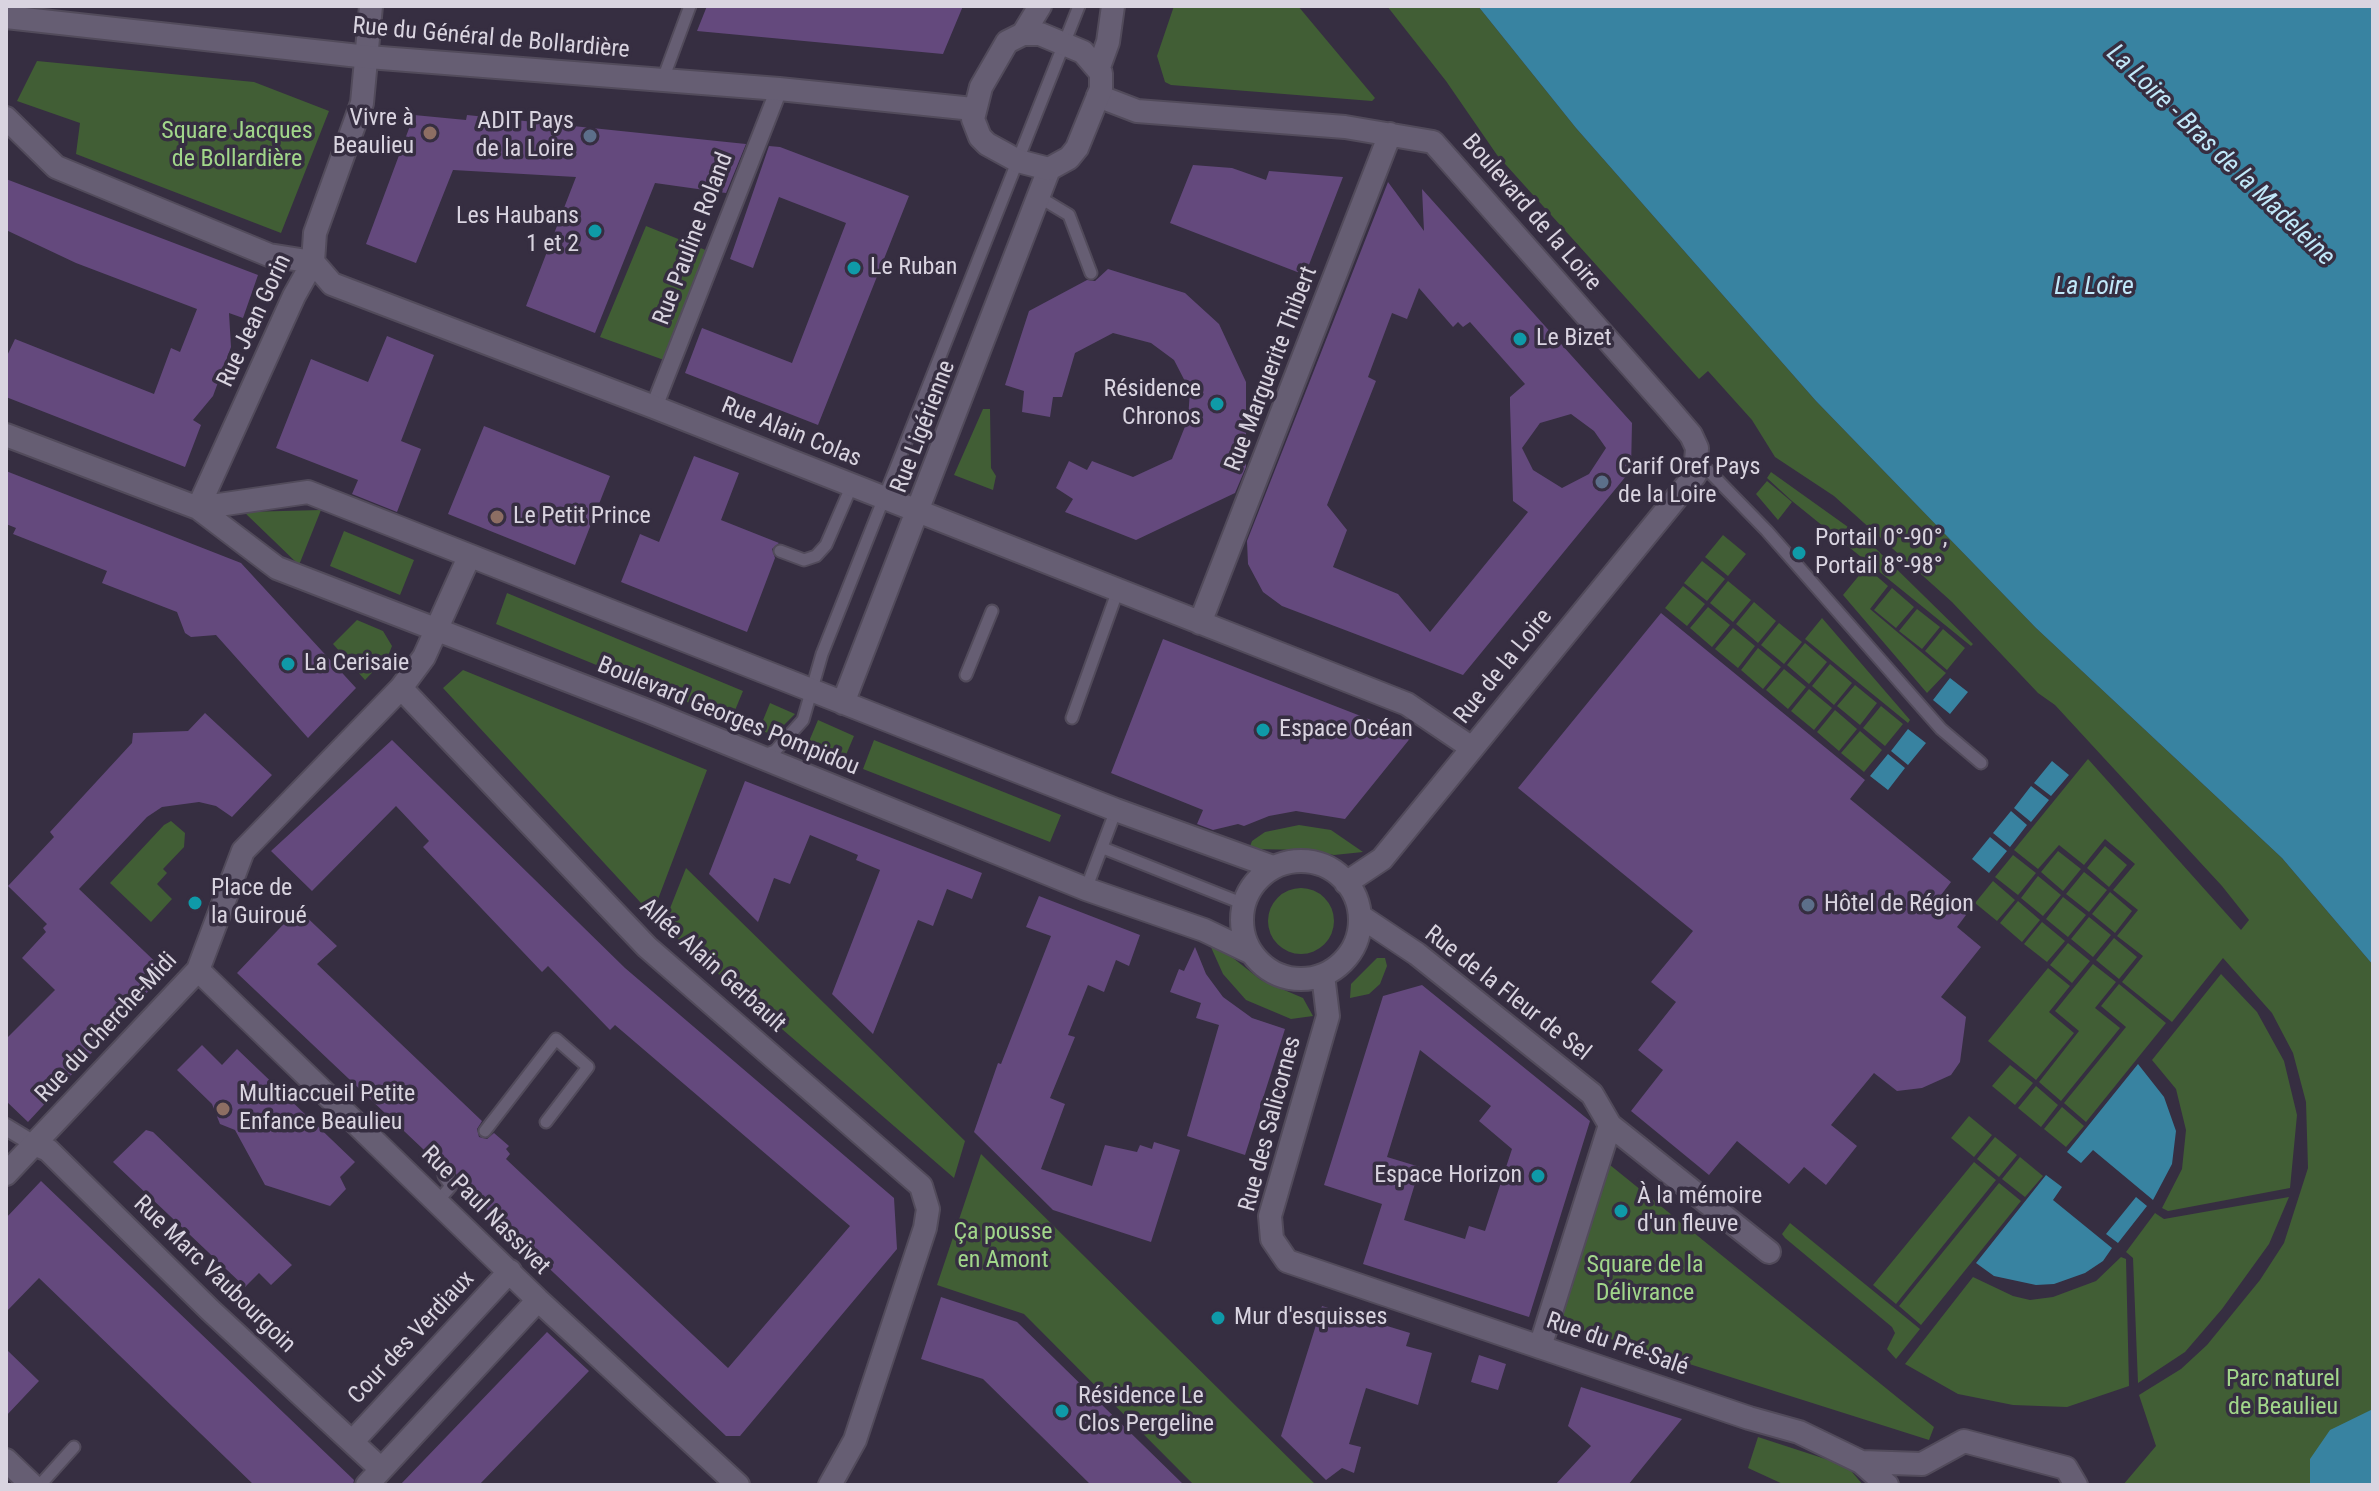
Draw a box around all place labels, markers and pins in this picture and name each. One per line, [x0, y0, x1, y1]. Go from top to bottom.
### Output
place label: Vivre à Beaulieu [333, 105, 414, 161]
place label: ADIT Pays de la Loire [476, 108, 574, 164]
marker: Vivre à Beaulieu [421, 124, 439, 142]
marker: ADIT Pays de la Loire [581, 127, 599, 145]
place label: Les Haubans 1 et 2 [456, 203, 579, 259]
marker: Les Haubans 1 et 2 [586, 222, 604, 240]
place label: Le Ruban [870, 254, 957, 282]
marker: Le Ruban [845, 259, 863, 277]
place label: Le Bizet [1536, 325, 1611, 353]
marker: Le Bizet [1511, 330, 1529, 348]
place label: Résidence Chronos [1103, 376, 1201, 432]
marker: Résidence Chronos [1208, 395, 1226, 413]
place label: Carif Oref Pays de la Loire [1618, 454, 1760, 510]
marker: Carif Oref Pays de la Loire [1593, 473, 1611, 491]
place label: Le Petit Prince [513, 503, 651, 531]
marker: Le Petit Prince [488, 508, 506, 526]
place label: Portail 0°-90°, Portail 8°-98° [1815, 525, 1947, 581]
marker: Portail 0°-90°, Portail 8°-98° [1790, 544, 1808, 562]
place label: La Cerisaie [304, 650, 409, 678]
marker: La Cerisaie [279, 655, 297, 673]
place label: Espace Océan [1279, 716, 1413, 744]
marker: Espace Océan [1254, 721, 1272, 739]
place label: Place de la Guiroué [211, 875, 307, 931]
place label: Hôtel de Région [1824, 891, 1974, 919]
marker: Place de la Guiroué [186, 894, 204, 912]
marker: Hôtel de Région [1799, 896, 1817, 914]
place label: Multiaccueil Petite Enfance Beaulieu [239, 1081, 415, 1137]
marker: Multiaccueil Petite Enfance Beaulieu [214, 1100, 232, 1118]
place label: Espace Horizon [1374, 1162, 1522, 1190]
marker: Espace Horizon [1529, 1167, 1547, 1185]
place label: À la mémoire d'un fleuve [1637, 1183, 1762, 1239]
marker: À la mémoire d'un fleuve [1612, 1202, 1630, 1220]
place label: Mur d'esquisses [1234, 1304, 1387, 1332]
marker: Mur d'esquisses [1209, 1309, 1227, 1327]
place label: Résidence Le Clos Pergeline [1078, 1383, 1214, 1439]
marker: Résidence Le Clos Pergeline [1053, 1402, 1071, 1420]

